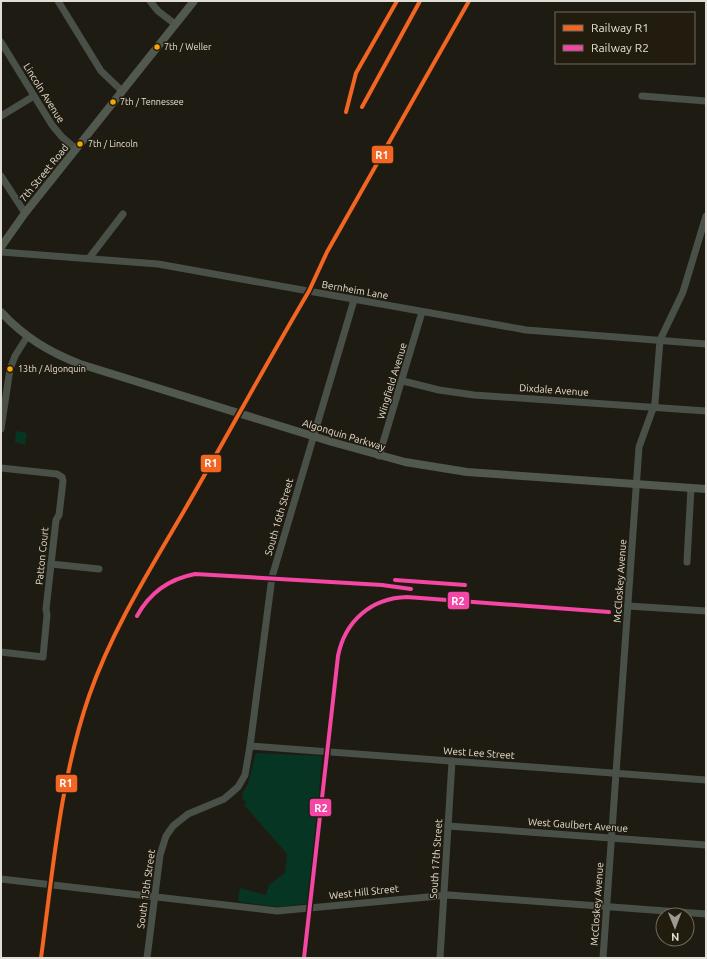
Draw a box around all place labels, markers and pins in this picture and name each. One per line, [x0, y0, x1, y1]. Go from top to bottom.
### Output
marker: 7th / Weller [152, 42, 162, 52]
place label: 7th / Weller [164, 42, 212, 52]
marker: 7th / Tennessee [108, 97, 118, 107]
place label: 7th / Tennessee [120, 97, 184, 107]
marker: 7th / Lincoln [75, 139, 85, 149]
place label: 7th / Lincoln [88, 139, 138, 149]
marker: 13th / Algonquin [5, 364, 15, 374]
place label: 13th / Algonquin [18, 364, 86, 374]

